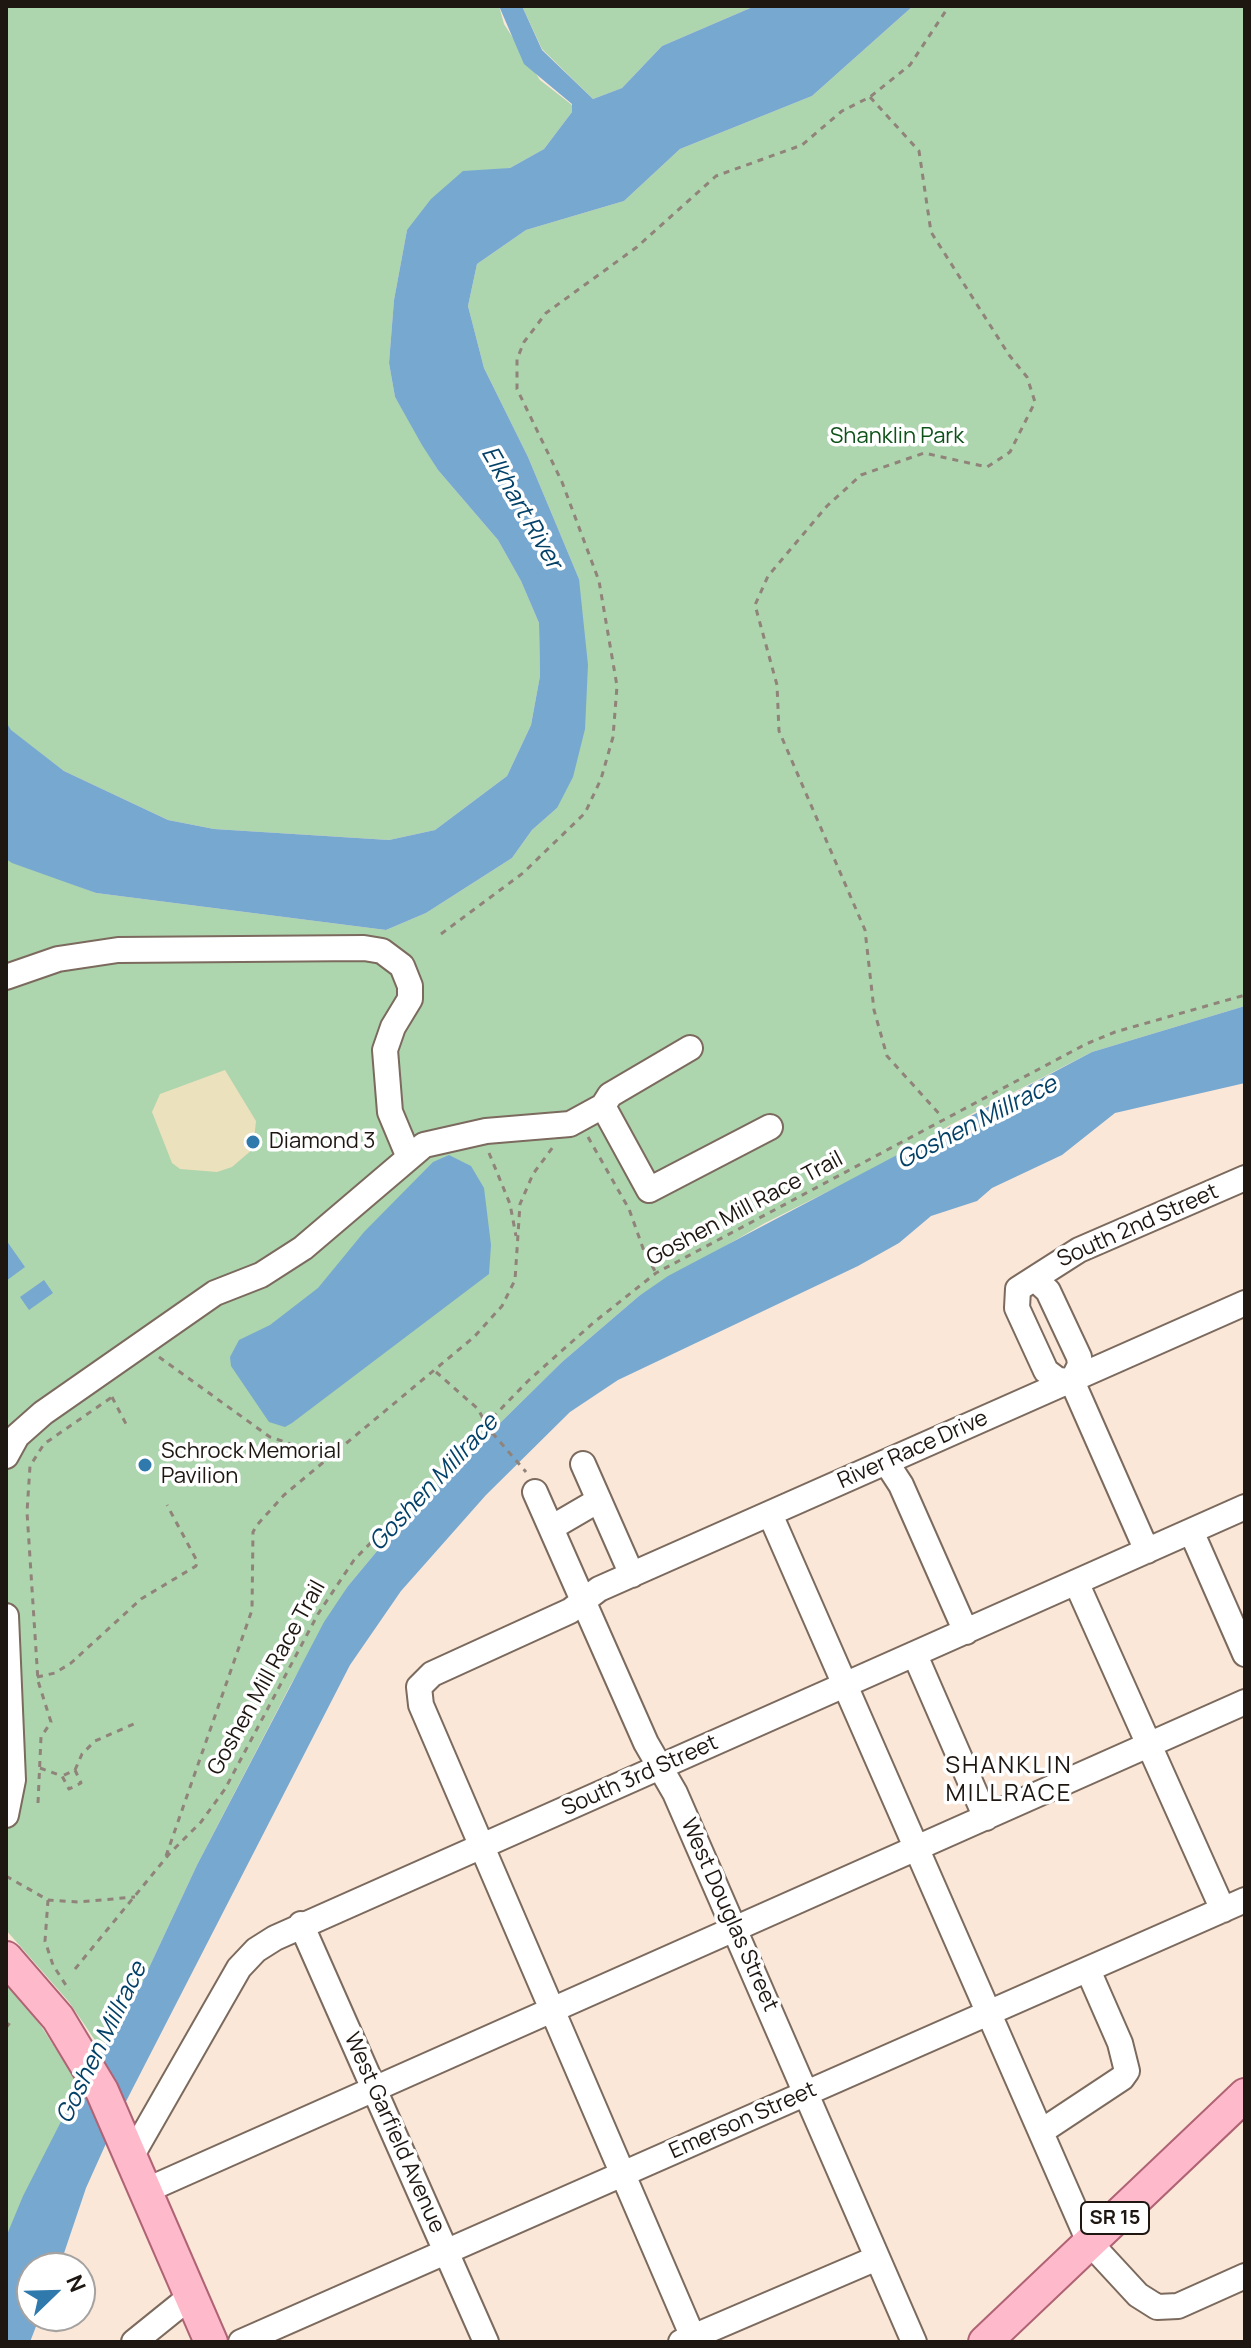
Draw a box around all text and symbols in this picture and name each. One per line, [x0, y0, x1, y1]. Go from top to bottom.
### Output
park label: Shanklin Park [830, 424, 964, 450]
water label: Elkhart River [474, 441, 568, 575]
water label: Goshen Millrace [892, 1070, 1062, 1176]
place label: Diamond 3 [269, 1129, 375, 1155]
marker: Diamond 3 [244, 1133, 262, 1151]
street label: Goshen Mill Race Trail [642, 1146, 848, 1272]
street label: South 2nd Street [1053, 1179, 1223, 1273]
street label: River Race Drive [834, 1405, 992, 1495]
water label: Goshen Millrace [363, 1409, 505, 1557]
place label: Schrock Memorial Pavilion [161, 1439, 341, 1490]
marker: Schrock Memorial Pavilion [136, 1456, 154, 1474]
street label: Goshen Mill Race Trail [202, 1576, 332, 1780]
street label: South 3rd Street [558, 1730, 722, 1822]
district label: SHANKLIN MILLRACE [945, 1752, 1073, 1808]
street label: West Douglas Street [675, 1814, 783, 2016]
water label: Goshen Millrace [50, 1958, 154, 2128]
street label: West Garfield Avenue [338, 2029, 450, 2237]
street label: Emerson Street [665, 2077, 821, 2165]
road number: SR 15 [1081, 2202, 1149, 2234]
north arrow [16, 2252, 96, 2332]
text: N [59, 2270, 93, 2297]

